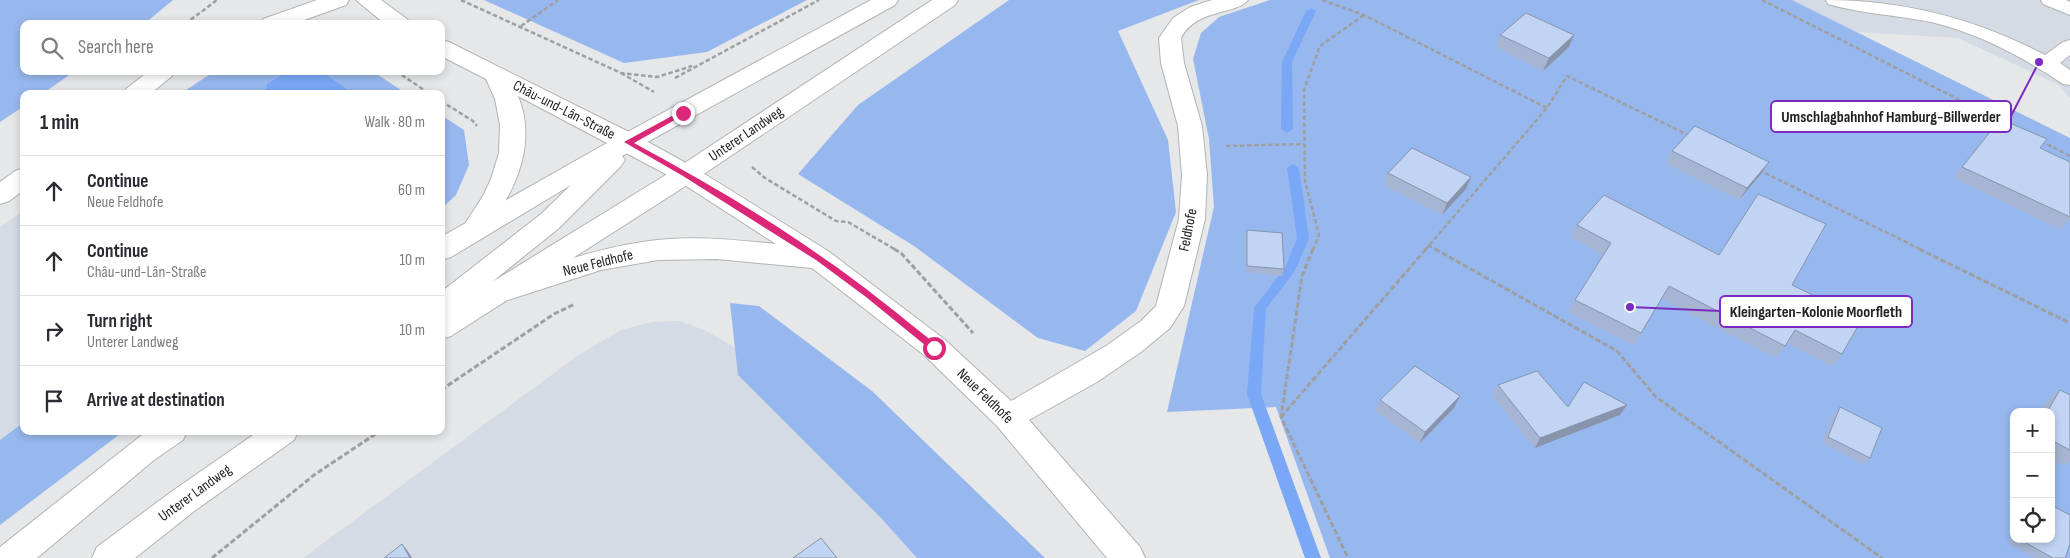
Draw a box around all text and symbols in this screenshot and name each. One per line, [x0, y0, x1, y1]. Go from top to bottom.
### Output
search box [20, 20, 445, 75]
icon: search [38, 34, 66, 62]
text: Search here [78, 36, 154, 59]
street label: Châu-und-Lân-Straße [510, 76, 618, 144]
callout: Umschlagbahnhof Hamburg-Billwerder [1771, 101, 2011, 132]
route end [672, 102, 695, 125]
street label: Unterer Landweg [705, 102, 787, 166]
text: Umschlagbahnhof Hamburg-Billwerder [1781, 108, 2001, 127]
text: 1 min [40, 110, 79, 135]
text: Walk · 80 m [365, 113, 425, 132]
text: Continue [87, 170, 148, 193]
icon: ahead [40, 177, 68, 205]
text: 60 m [398, 181, 425, 200]
text: Neue Feldhofe [87, 193, 163, 212]
street label: Feldhofe [1175, 207, 1201, 253]
text: Continue [87, 240, 148, 263]
street label: Neue Feldhofe [561, 245, 635, 281]
icon: ahead [40, 247, 68, 275]
text: 10 m [399, 251, 425, 270]
text: Châu-und-Lân-Straße [87, 263, 207, 282]
callout: Kleingarten-Kolonie Moorfleth [1720, 296, 1912, 327]
text: Kleingarten-Kolonie Moorfleth [1730, 303, 1902, 322]
text: Turn right [87, 310, 152, 333]
icon: right [40, 317, 68, 345]
text: 10 m [399, 321, 425, 340]
text: Unterer Landweg [87, 333, 178, 352]
route start [923, 337, 946, 360]
street label: Neue Feldhofe [953, 364, 1017, 428]
icon: arrive [40, 387, 68, 415]
text: Arrive at destination [87, 389, 225, 412]
map controls [2010, 408, 2055, 543]
button: + [2010, 408, 2055, 453]
button: − [2010, 453, 2055, 498]
street label: Unterer Landweg [155, 460, 235, 526]
button: locate [2010, 498, 2055, 543]

